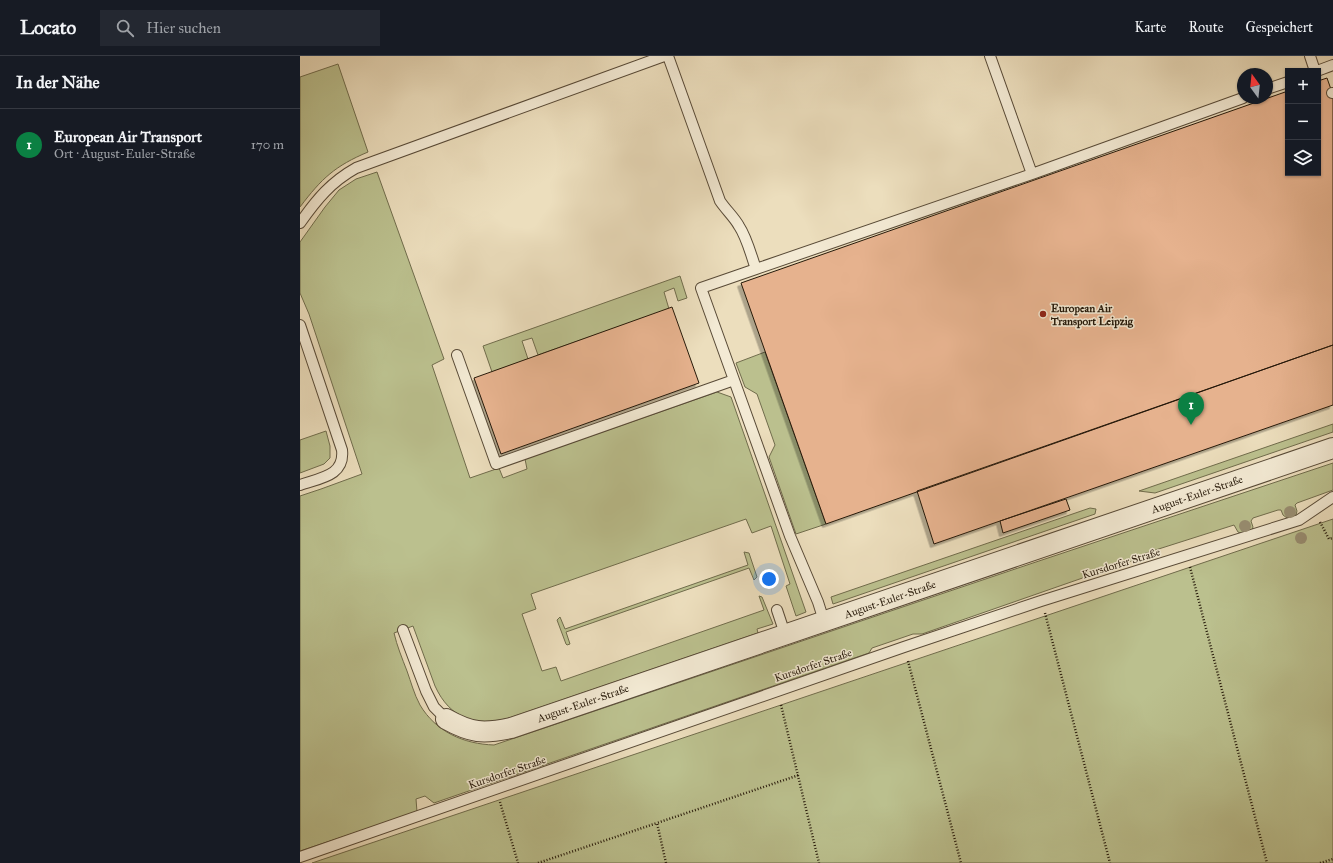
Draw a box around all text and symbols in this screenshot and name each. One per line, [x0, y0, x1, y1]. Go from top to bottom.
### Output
search box [100, 10, 380, 46]
text: Locato [20, 16, 76, 39]
icon: search [114, 17, 136, 39]
text: Hier suchen [146, 19, 221, 37]
text: Karte [1134, 19, 1166, 36]
text: Route [1188, 19, 1224, 36]
text: Gespeichert [1246, 19, 1313, 36]
north arrow [1237, 68, 1273, 104]
map controls [1285, 68, 1321, 176]
button: + [1285, 68, 1321, 104]
text: In der Nähe [16, 72, 100, 93]
button: − [1285, 104, 1321, 140]
text: European Air Transport [54, 128, 202, 146]
text: 1 [26, 137, 32, 153]
text: 170 m [251, 137, 284, 153]
button: layers [1285, 140, 1321, 176]
text: Ort · August-Euler-Straße [54, 146, 195, 162]
place label: European Air Transport Leipzig [1050, 302, 1134, 329]
marker: European Air Transport Leipzig [1038, 309, 1048, 319]
pin: 1 [1178, 392, 1204, 425]
street label: August-Euler-Straße [1149, 473, 1245, 517]
street label: Kursdorfer Straße [1081, 545, 1162, 582]
your location [759, 569, 779, 589]
street label: August-Euler-Straße [842, 578, 938, 622]
street label: Kursdorfer Straße [773, 646, 854, 685]
street label: August-Euler-Straße [535, 682, 631, 726]
street label: Kursdorfer Straße [467, 753, 548, 792]

